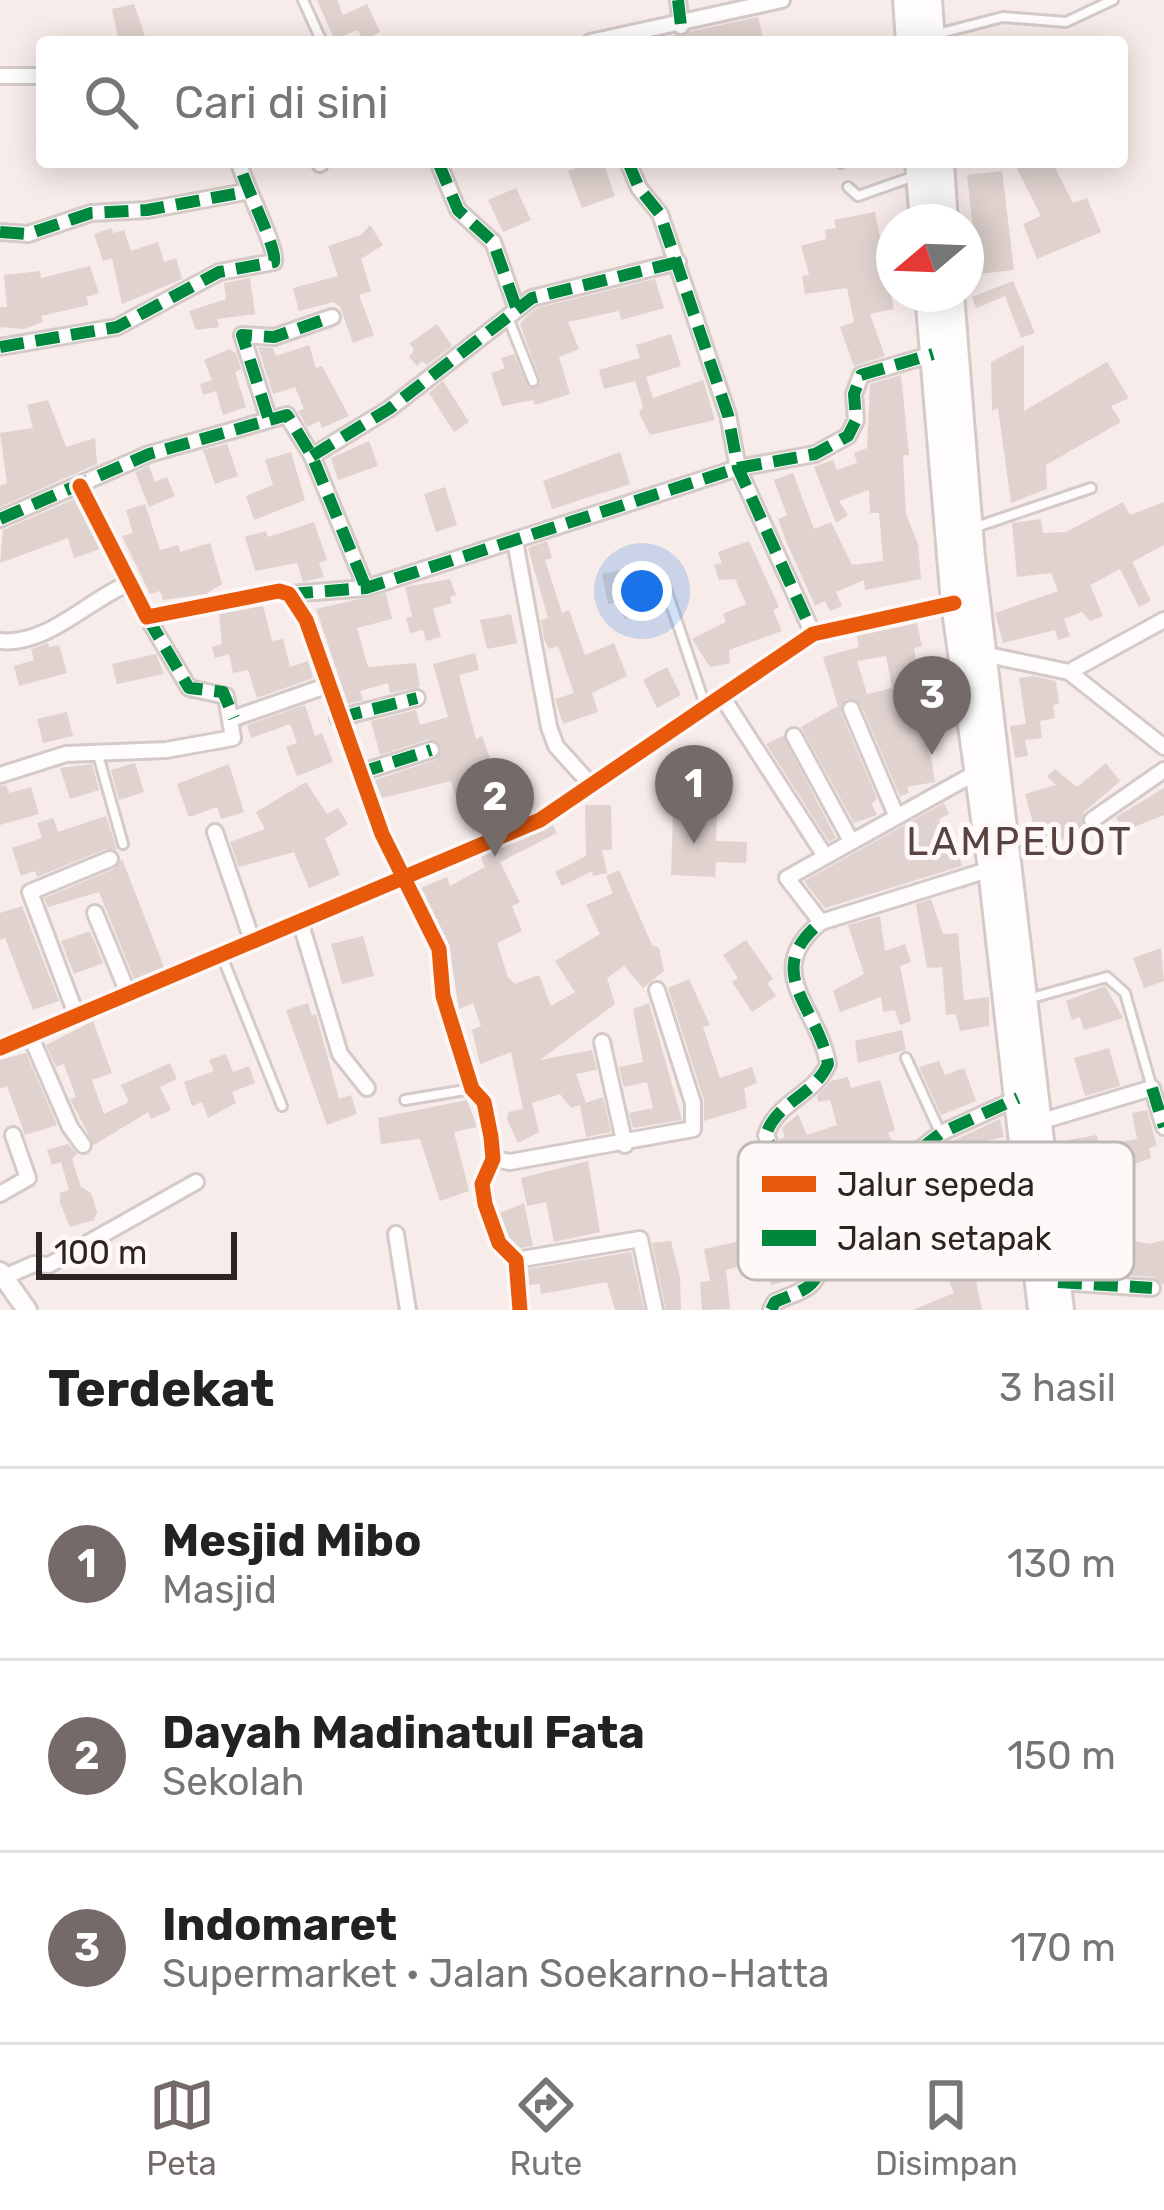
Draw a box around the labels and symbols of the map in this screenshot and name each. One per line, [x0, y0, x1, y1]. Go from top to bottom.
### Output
north arrow [876, 204, 984, 312]
your location [612, 561, 672, 621]
pin: 3 [893, 656, 971, 755]
pin: 1 [655, 745, 733, 844]
pin: 2 [456, 758, 534, 857]
district label: LAMPEUOT [906, 819, 1134, 865]
legend [738, 1142, 1134, 1280]
text: Jalur sepeda [837, 1165, 1035, 1204]
text: Jalan setapak [837, 1219, 1052, 1258]
scale bar [36, 1226, 237, 1279]

